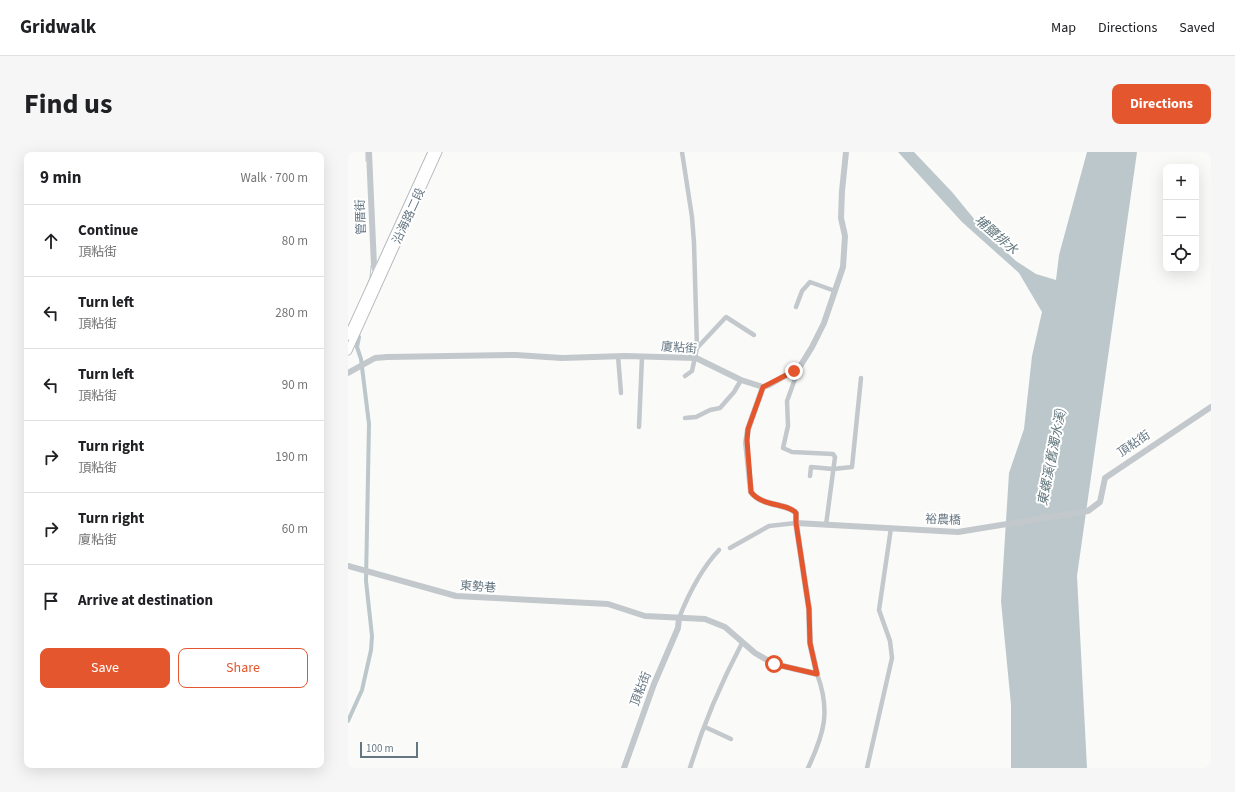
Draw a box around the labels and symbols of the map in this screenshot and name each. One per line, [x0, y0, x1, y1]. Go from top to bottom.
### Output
street label: 沿海路二段 [389, 185, 429, 247]
street label: 管厝街 [352, 199, 370, 235]
water label: 埔鹽排水 [970, 211, 1022, 260]
street label: 廈粘街 [660, 338, 698, 358]
route end [785, 362, 803, 380]
water label: 東螺溪(舊濁水溪) [1034, 407, 1070, 507]
street label: 頂粘街 [1114, 427, 1154, 461]
street label: 裕農橋 [925, 511, 961, 529]
street label: 東勢巷 [459, 577, 497, 597]
route start [765, 655, 783, 673]
street label: 頂粘街 [627, 669, 655, 709]
scale bar [360, 740, 418, 759]

